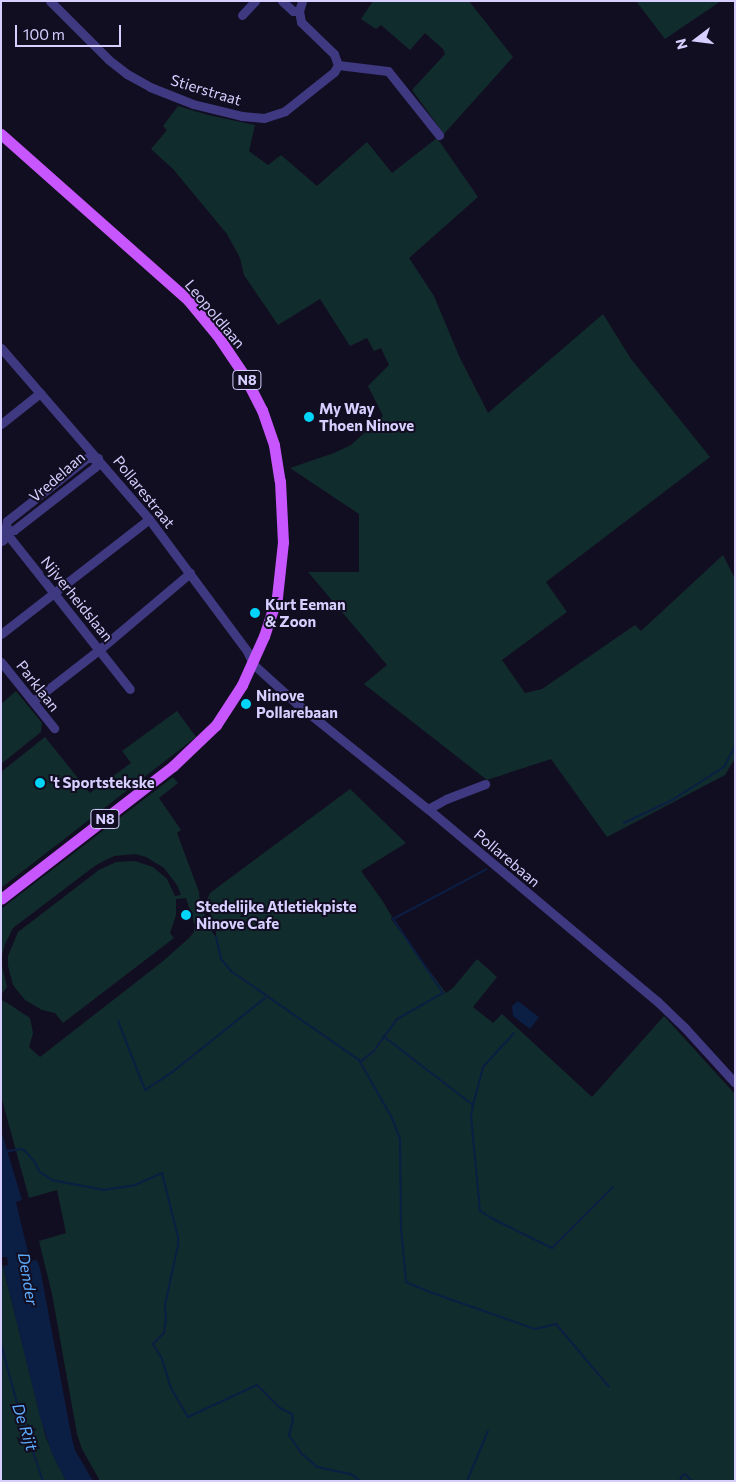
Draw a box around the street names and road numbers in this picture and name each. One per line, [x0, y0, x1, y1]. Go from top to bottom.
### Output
street label: Stierstraat [169, 71, 243, 109]
street label: Leopoldlaan [181, 276, 249, 352]
road number: N8 [232, 368, 262, 392]
street label: Vredelaan [25, 448, 89, 506]
street label: Pollarestraat [109, 452, 179, 532]
street label: Nijverheidslaan [37, 553, 117, 645]
street label: Parklaan [13, 657, 63, 715]
road number: N8 [90, 808, 120, 831]
street label: Pollarebaan [470, 825, 544, 891]

